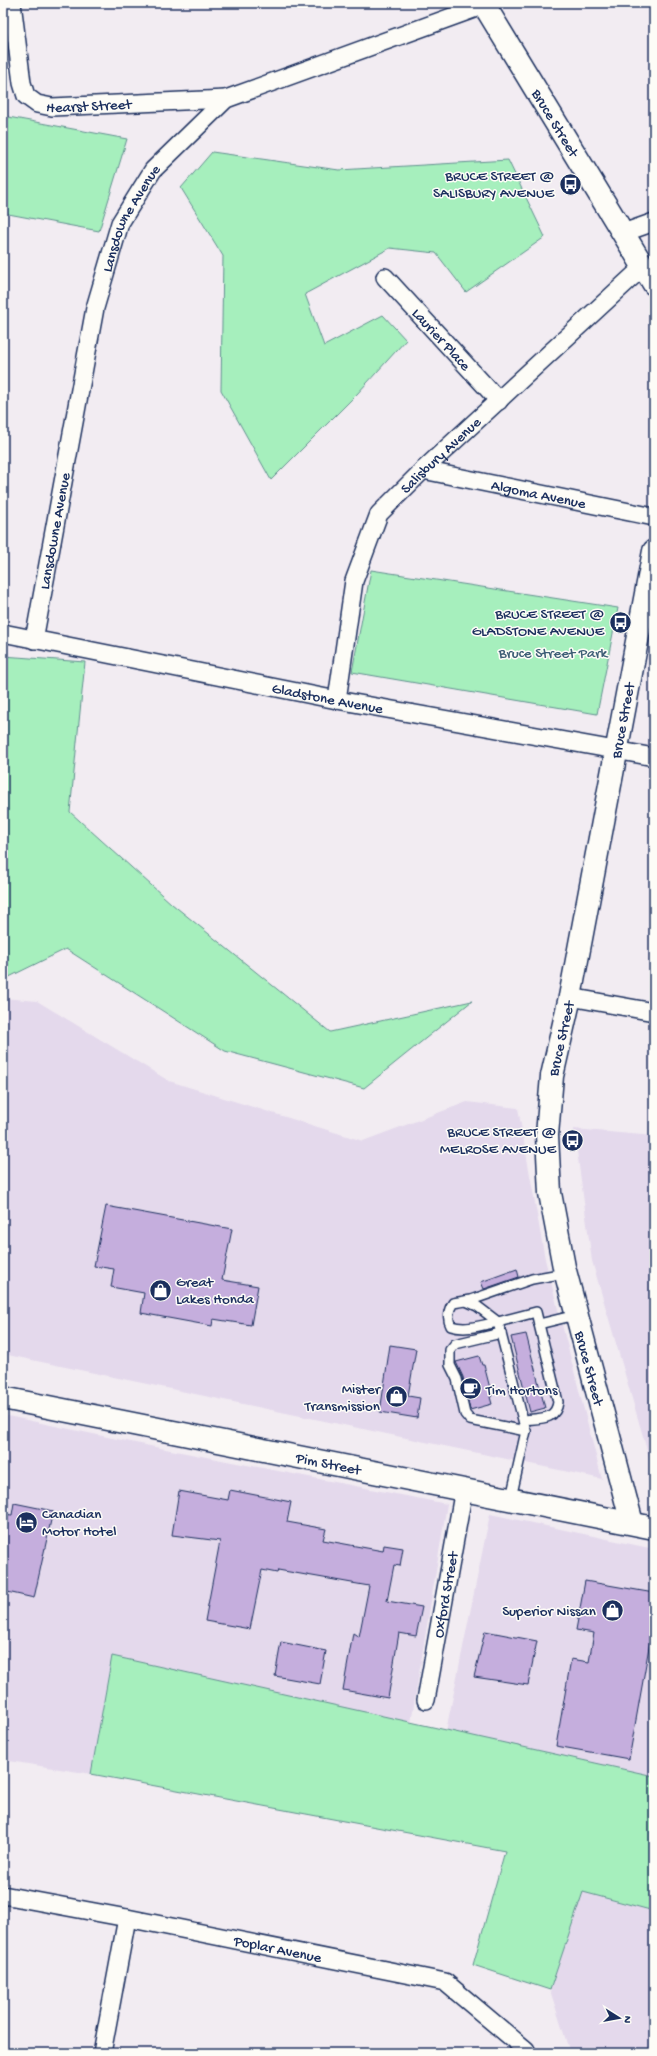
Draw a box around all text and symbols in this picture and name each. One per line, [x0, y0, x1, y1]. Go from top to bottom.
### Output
street label: Bruce Street [526, 85, 583, 163]
street label: Hearst Street [44, 96, 134, 118]
street label: Lansdowne Avenue [99, 161, 165, 274]
place label: BRUCE STREET @ SALISBURY AVENUE [433, 168, 555, 203]
bus stop icon: BRUCE STREET @ SALISBURY AVENUE [557, 171, 583, 197]
street label: Laurier Place [407, 305, 474, 375]
street label: Salisbury Avenue [398, 414, 486, 498]
street label: Lansdowne Avenue [36, 471, 76, 591]
street label: Algoma Avenue [489, 477, 587, 514]
place label: BRUCE STREET @ GLADSTONE AVENUE [472, 606, 605, 641]
bus stop icon: BRUCE STREET @ GLADSTONE AVENUE [607, 609, 633, 635]
park label: Bruce Street Park [498, 645, 609, 663]
street label: Gladstone Avenue [270, 680, 385, 719]
street label: Bruce Street [608, 680, 640, 761]
street label: Bruce Street [545, 998, 580, 1079]
place label: BRUCE STREET @ MELROSE AVENUE [440, 1124, 557, 1159]
bus stop icon: BRUCE STREET @ MELROSE AVENUE [559, 1127, 585, 1153]
place label: Great Lakes Honda [176, 1274, 255, 1309]
shop icon: Great Lakes Honda [148, 1277, 174, 1303]
street label: Bruce Street [569, 1328, 607, 1410]
cafe icon: Tim Hortons [458, 1376, 484, 1402]
place label: Mister Transmission [304, 1381, 382, 1416]
place label: Tim Hortons [485, 1382, 558, 1400]
shop icon: Mister Transmission [383, 1384, 409, 1410]
street label: Pim Street [293, 1450, 364, 1481]
place label: Canadian Motor Hotel [42, 1506, 116, 1541]
hotel icon: Canadian Motor Hotel [14, 1509, 40, 1535]
street label: Oxford Street [430, 1549, 464, 1639]
shop icon: Superior Nissan [599, 1597, 625, 1623]
place label: Superior Nissan [502, 1603, 596, 1621]
street label: Poplar Avenue [231, 1933, 323, 1968]
north arrow [599, 1998, 639, 2038]
text: N [620, 2015, 633, 2024]

